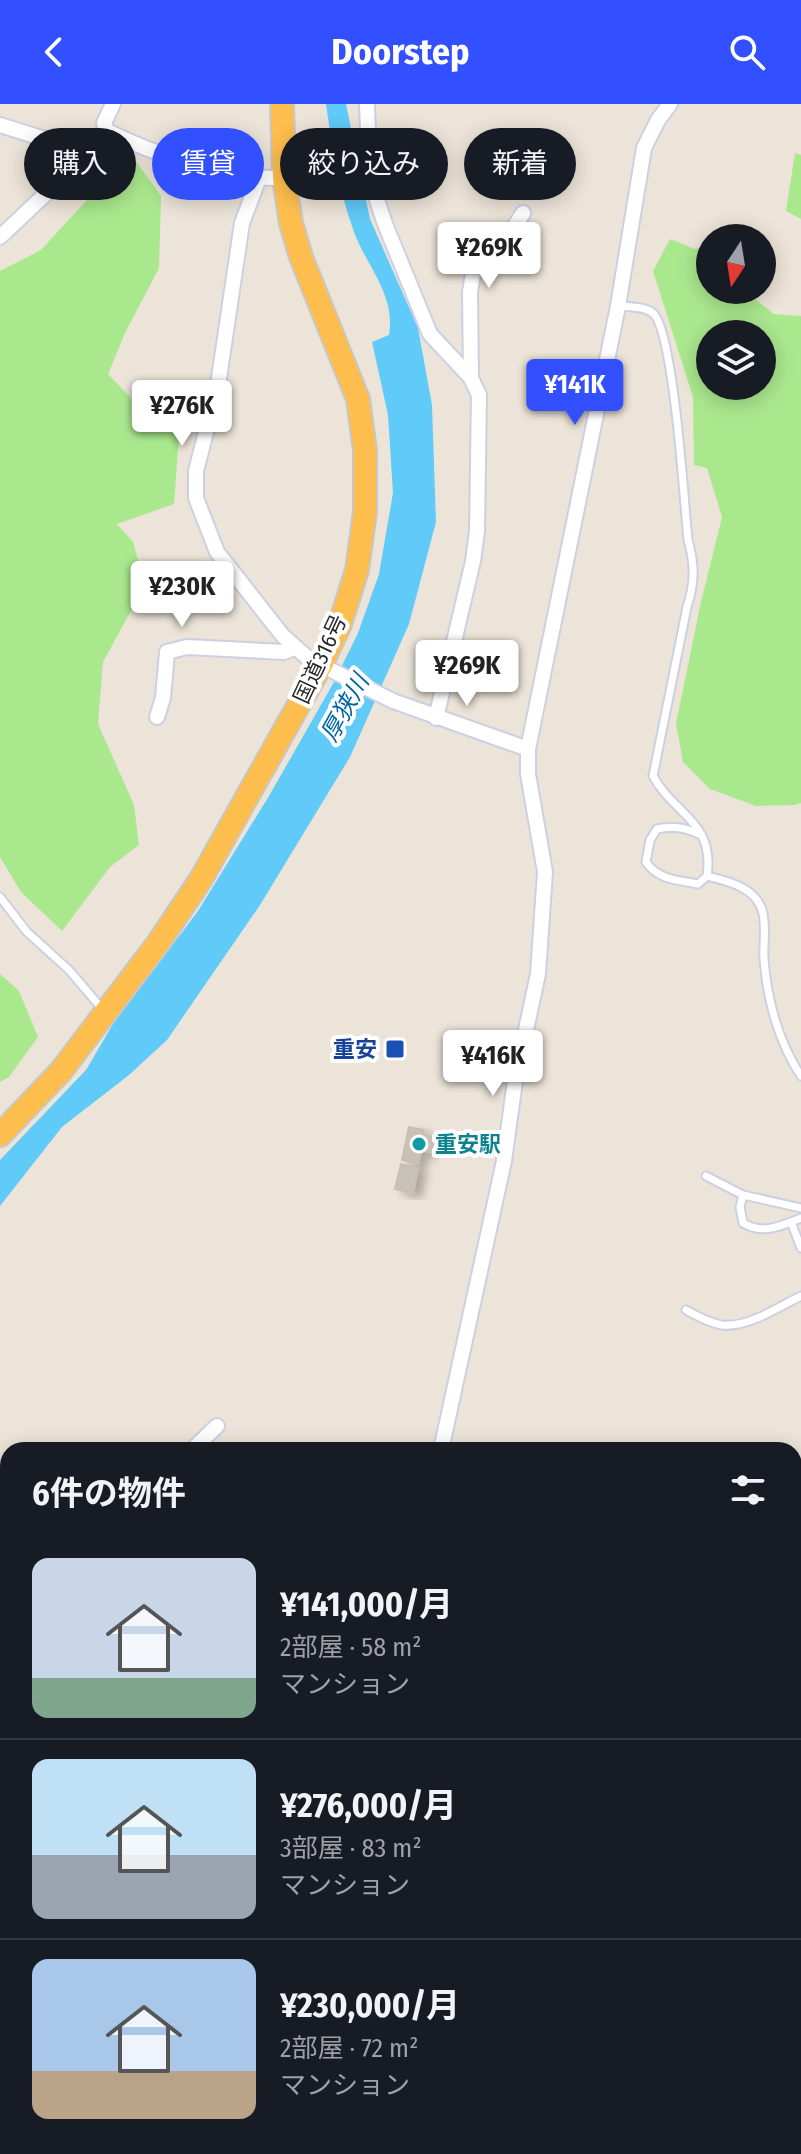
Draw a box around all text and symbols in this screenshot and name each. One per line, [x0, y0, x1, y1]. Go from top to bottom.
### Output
icon: back [32, 30, 76, 74]
text: Doorstep [331, 30, 470, 74]
icon: search [725, 30, 769, 74]
chip: 購入 [24, 128, 136, 200]
chip: 賃貸 [152, 128, 264, 200]
chip: 絞り込み [280, 128, 448, 200]
chip: 新着 [464, 128, 576, 200]
pin: ¥269K [433, 222, 545, 290]
north arrow [696, 224, 776, 304]
map controls [696, 224, 776, 400]
text: ¥269K [456, 232, 522, 263]
button: layers [696, 320, 776, 400]
pin: ¥141K [519, 359, 631, 427]
text: ¥141K [544, 369, 606, 400]
pin: ¥276K [126, 380, 238, 448]
text: ¥276K [150, 390, 214, 421]
pin: ¥230K [126, 561, 238, 629]
text: ¥230K [149, 571, 215, 602]
street label: 国道316号 [288, 610, 352, 708]
pin: ¥269K [411, 640, 523, 708]
text: ¥269K [434, 650, 500, 681]
water label: 厚狭川 [315, 667, 376, 746]
pin: ¥416K [437, 1030, 549, 1098]
place label: 重安 [333, 1036, 377, 1063]
marker: 重安 [384, 1038, 406, 1060]
text: ¥416K [461, 1040, 525, 1071]
place label: 重安駅 [435, 1131, 501, 1158]
marker: 重安駅 [410, 1135, 428, 1153]
icon: filters [726, 1468, 770, 1512]
text: 6件の物件 [32, 1473, 186, 1514]
text: ¥141,000/月 [280, 1584, 453, 1625]
icon: home [96, 1590, 192, 1686]
text: 2部屋 · 58 m² [280, 1632, 422, 1663]
text: マンション [280, 1669, 410, 1700]
text: ¥276,000/月 [280, 1785, 457, 1826]
icon: home [96, 1791, 192, 1887]
text: 3部屋 · 83 m² [280, 1833, 422, 1864]
text: マンション [280, 1870, 410, 1901]
text: ¥230,000/月 [280, 1985, 460, 2026]
icon: home [96, 1991, 192, 2087]
text: 2部屋 · 72 m² [280, 2033, 418, 2064]
text: マンション [280, 2070, 410, 2101]

